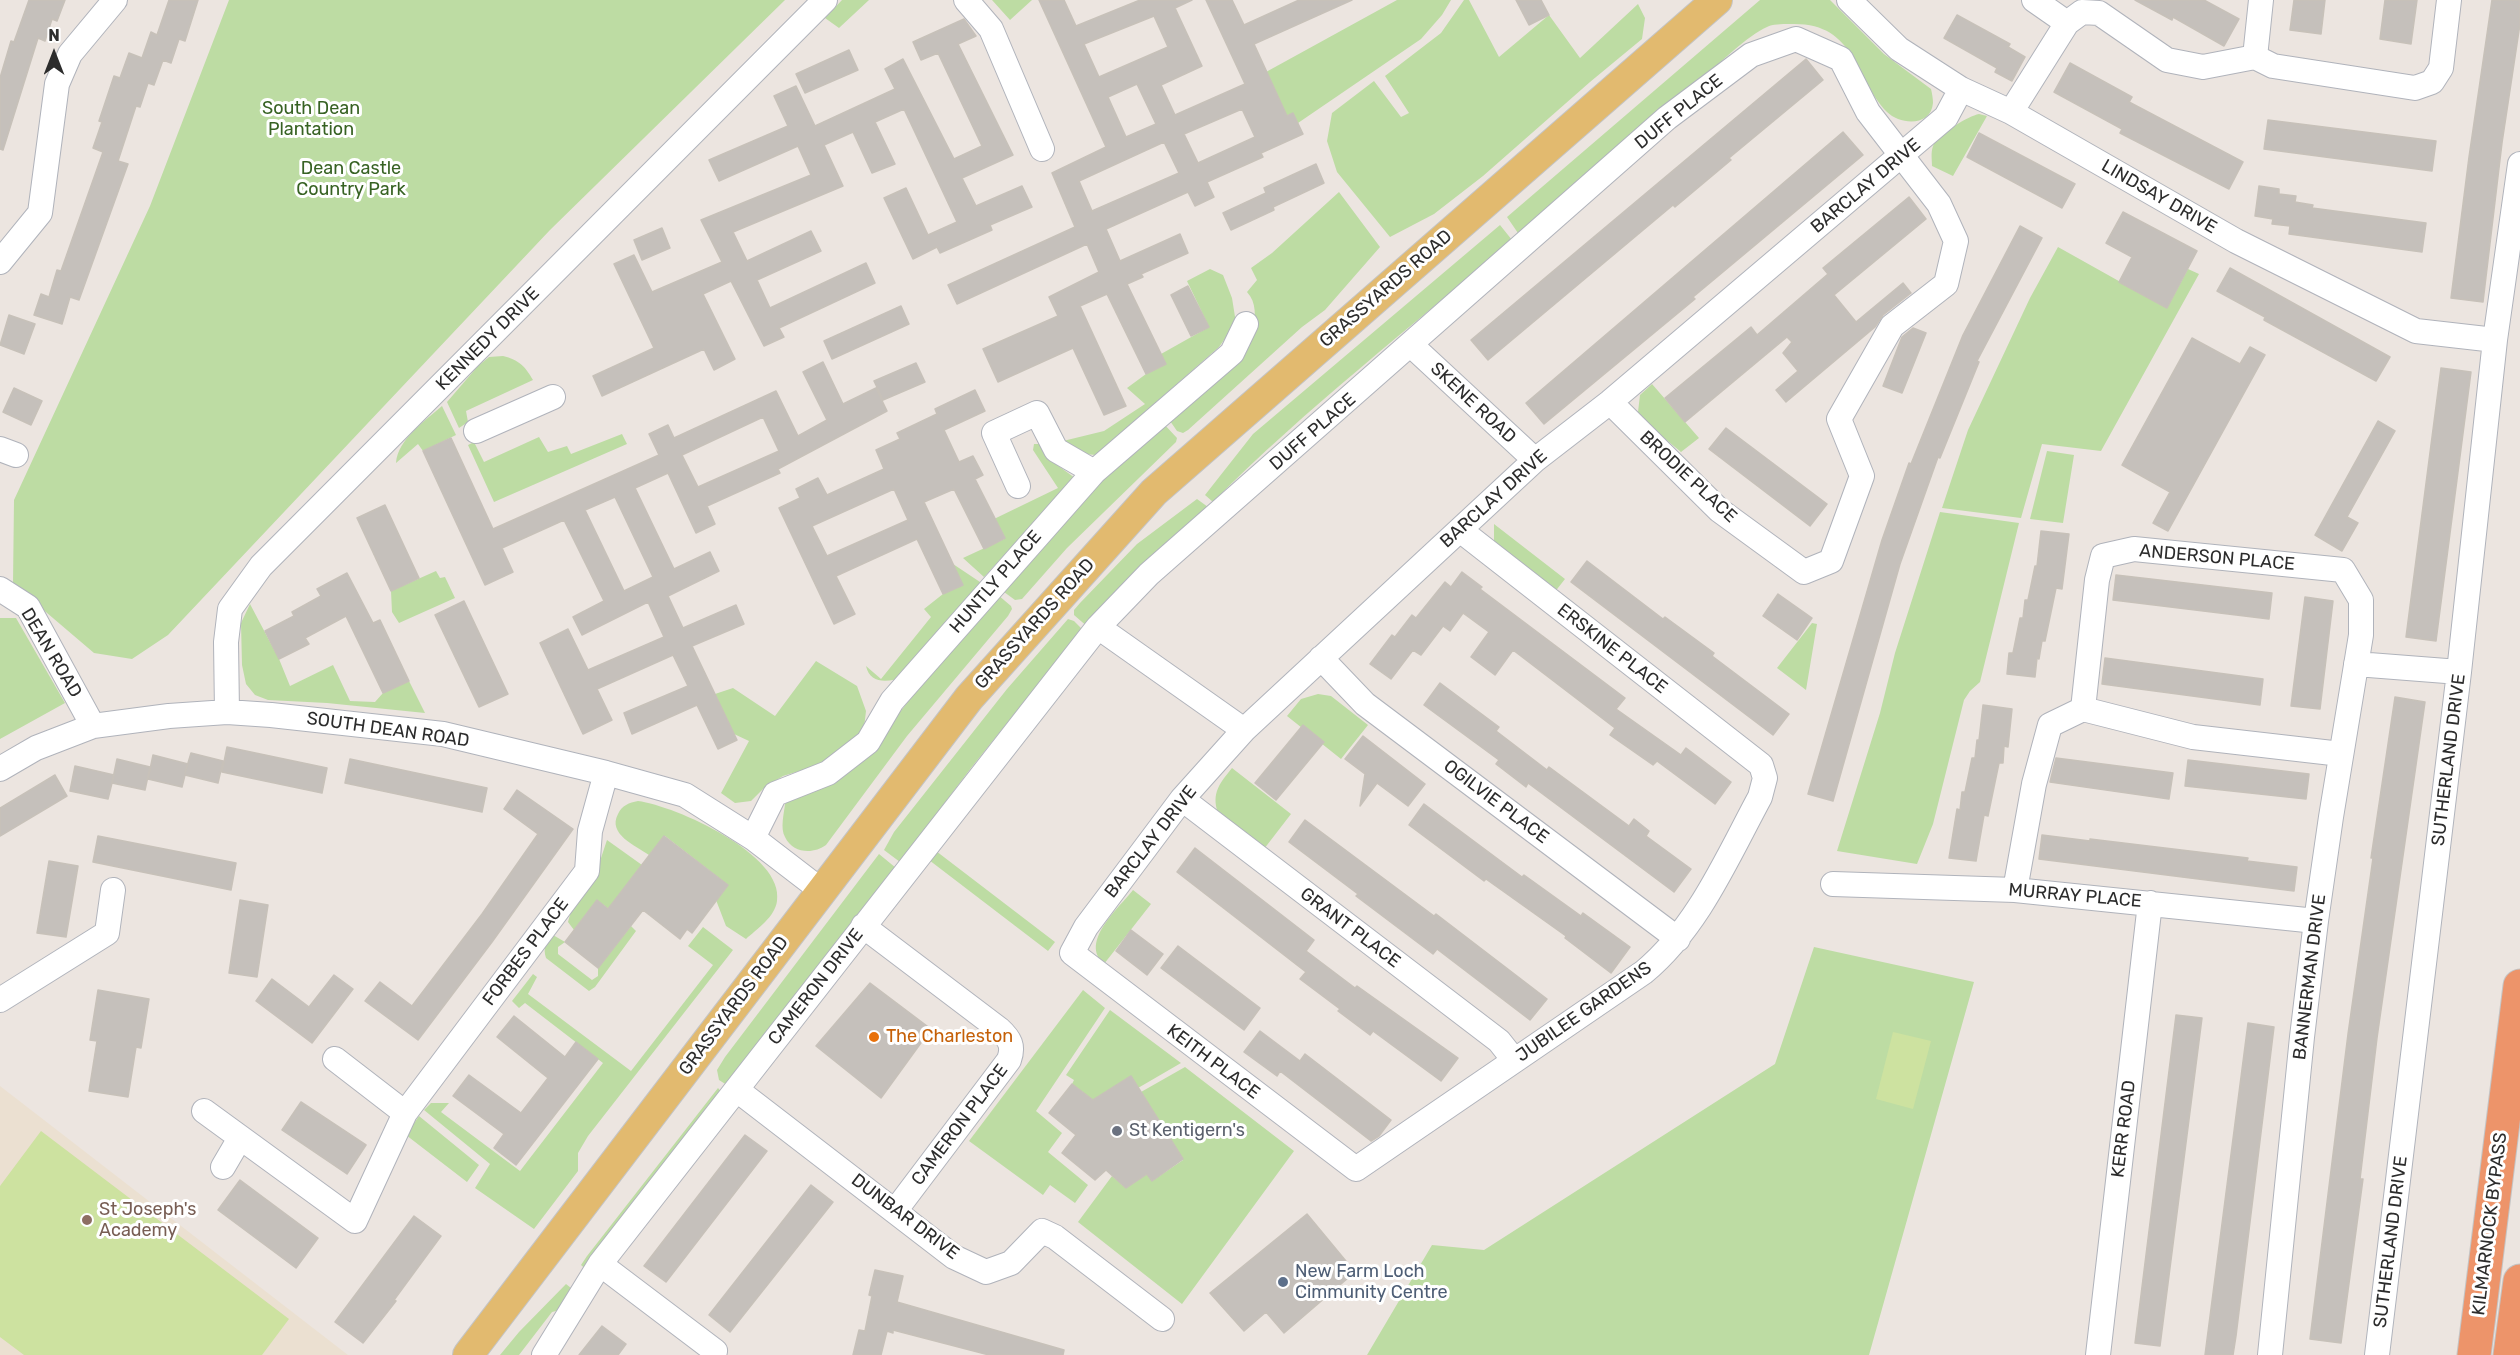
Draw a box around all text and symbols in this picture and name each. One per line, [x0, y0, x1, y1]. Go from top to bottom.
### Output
north arrow [24, 24, 84, 84]
text: N [48, 26, 60, 45]
street label: DUFF PLACE [1631, 70, 1727, 154]
park label: South Dean Plantation [262, 98, 360, 140]
street label: BARCLAY DRIVE [1807, 134, 1925, 238]
street label: LINDSAY DRIVE [2097, 155, 2221, 239]
park label: Dean Castle Country Park [296, 158, 406, 201]
street label: GRASSYARDS ROAD [1315, 226, 1457, 352]
street label: KENNEDY DRIVE [432, 283, 544, 395]
street label: SKENE ROAD [1426, 358, 1520, 448]
street label: DUFF PLACE [1266, 389, 1360, 475]
street label: BRODIE PLACE [1635, 426, 1741, 528]
street label: BARCLAY DRIVE [1436, 445, 1552, 553]
street label: HUNTLY PLACE [946, 526, 1046, 638]
street label: ANDERSON PLACE [2138, 540, 2296, 576]
street label: GRASSYARDS ROAD [971, 554, 1099, 694]
street label: ERSKINE PLACE [1553, 599, 1671, 699]
street label: DEAN ROAD [16, 604, 86, 702]
street label: SUTHERLAND DRIVE [2428, 673, 2470, 847]
street label: SOUTH DEAN ROAD [305, 708, 471, 752]
street label: OGILVIE PLACE [1439, 755, 1553, 849]
street label: BARCLAY DRIVE [1100, 782, 1202, 902]
street label: MURRAY PLACE [2007, 879, 2143, 913]
street label: GRANT PLACE [1296, 883, 1404, 973]
street label: BANNERMAN DRIVE [2289, 893, 2331, 1061]
street label: FORBES PLACE [478, 894, 574, 1010]
street label: CAMERON DRIVE [764, 924, 868, 1050]
street label: GRASSYARDS ROAD [675, 932, 793, 1080]
street label: JUBILEE GARDENS [1512, 957, 1656, 1067]
street label: KEITH PLACE [1162, 1020, 1264, 1104]
place label: The Charleston [886, 1026, 1013, 1048]
marker: The Charleston [867, 1030, 881, 1044]
street label: CAMERON PLACE [907, 1060, 1013, 1190]
street label: KERR ROAD [2107, 1079, 2141, 1179]
place label: St Kentigern's [1129, 1120, 1245, 1142]
marker: St Kentigern's [1110, 1124, 1124, 1138]
street label: KILMARNOCK BYPASS [2468, 1131, 2512, 1317]
street label: SUTHERLAND DRIVE [2370, 1155, 2412, 1329]
street label: DUNBAR DRIVE [847, 1169, 963, 1265]
place label: St Joseph's Academy [99, 1199, 197, 1242]
marker: St Joseph's Academy [80, 1213, 94, 1227]
place label: New Farm Loch Cimmunity Centre [1295, 1261, 1447, 1304]
marker: New Farm Loch Cimmunity Centre [1276, 1275, 1290, 1289]

